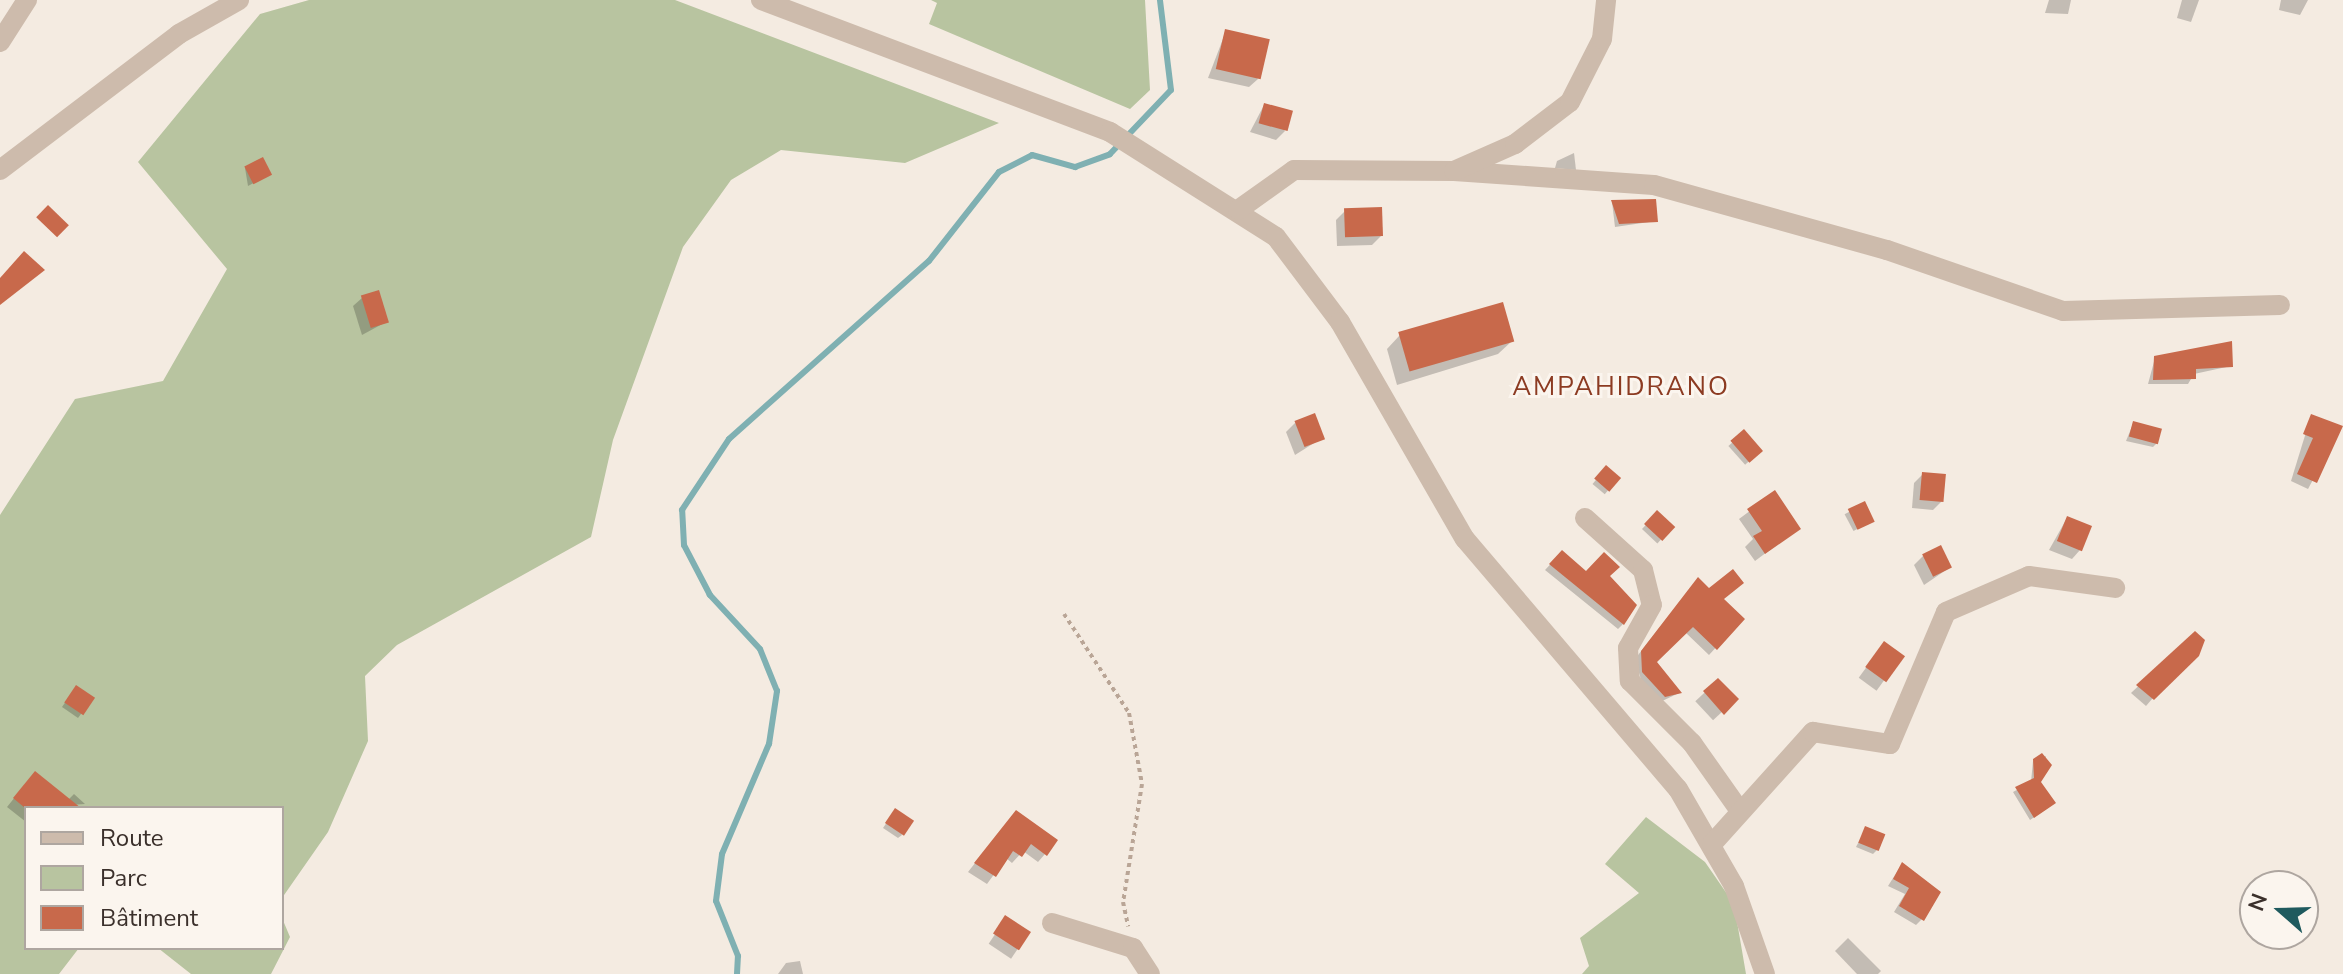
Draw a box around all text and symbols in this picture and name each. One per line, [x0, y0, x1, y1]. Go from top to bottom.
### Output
district label: AMPAHIDRANO [1512, 371, 1730, 403]
legend [24, 806, 284, 950]
text: Route [100, 822, 164, 854]
text: Parc [100, 862, 147, 894]
north arrow [2239, 870, 2319, 950]
text: N [2241, 890, 2275, 915]
text: Bâtiment [100, 902, 198, 934]

